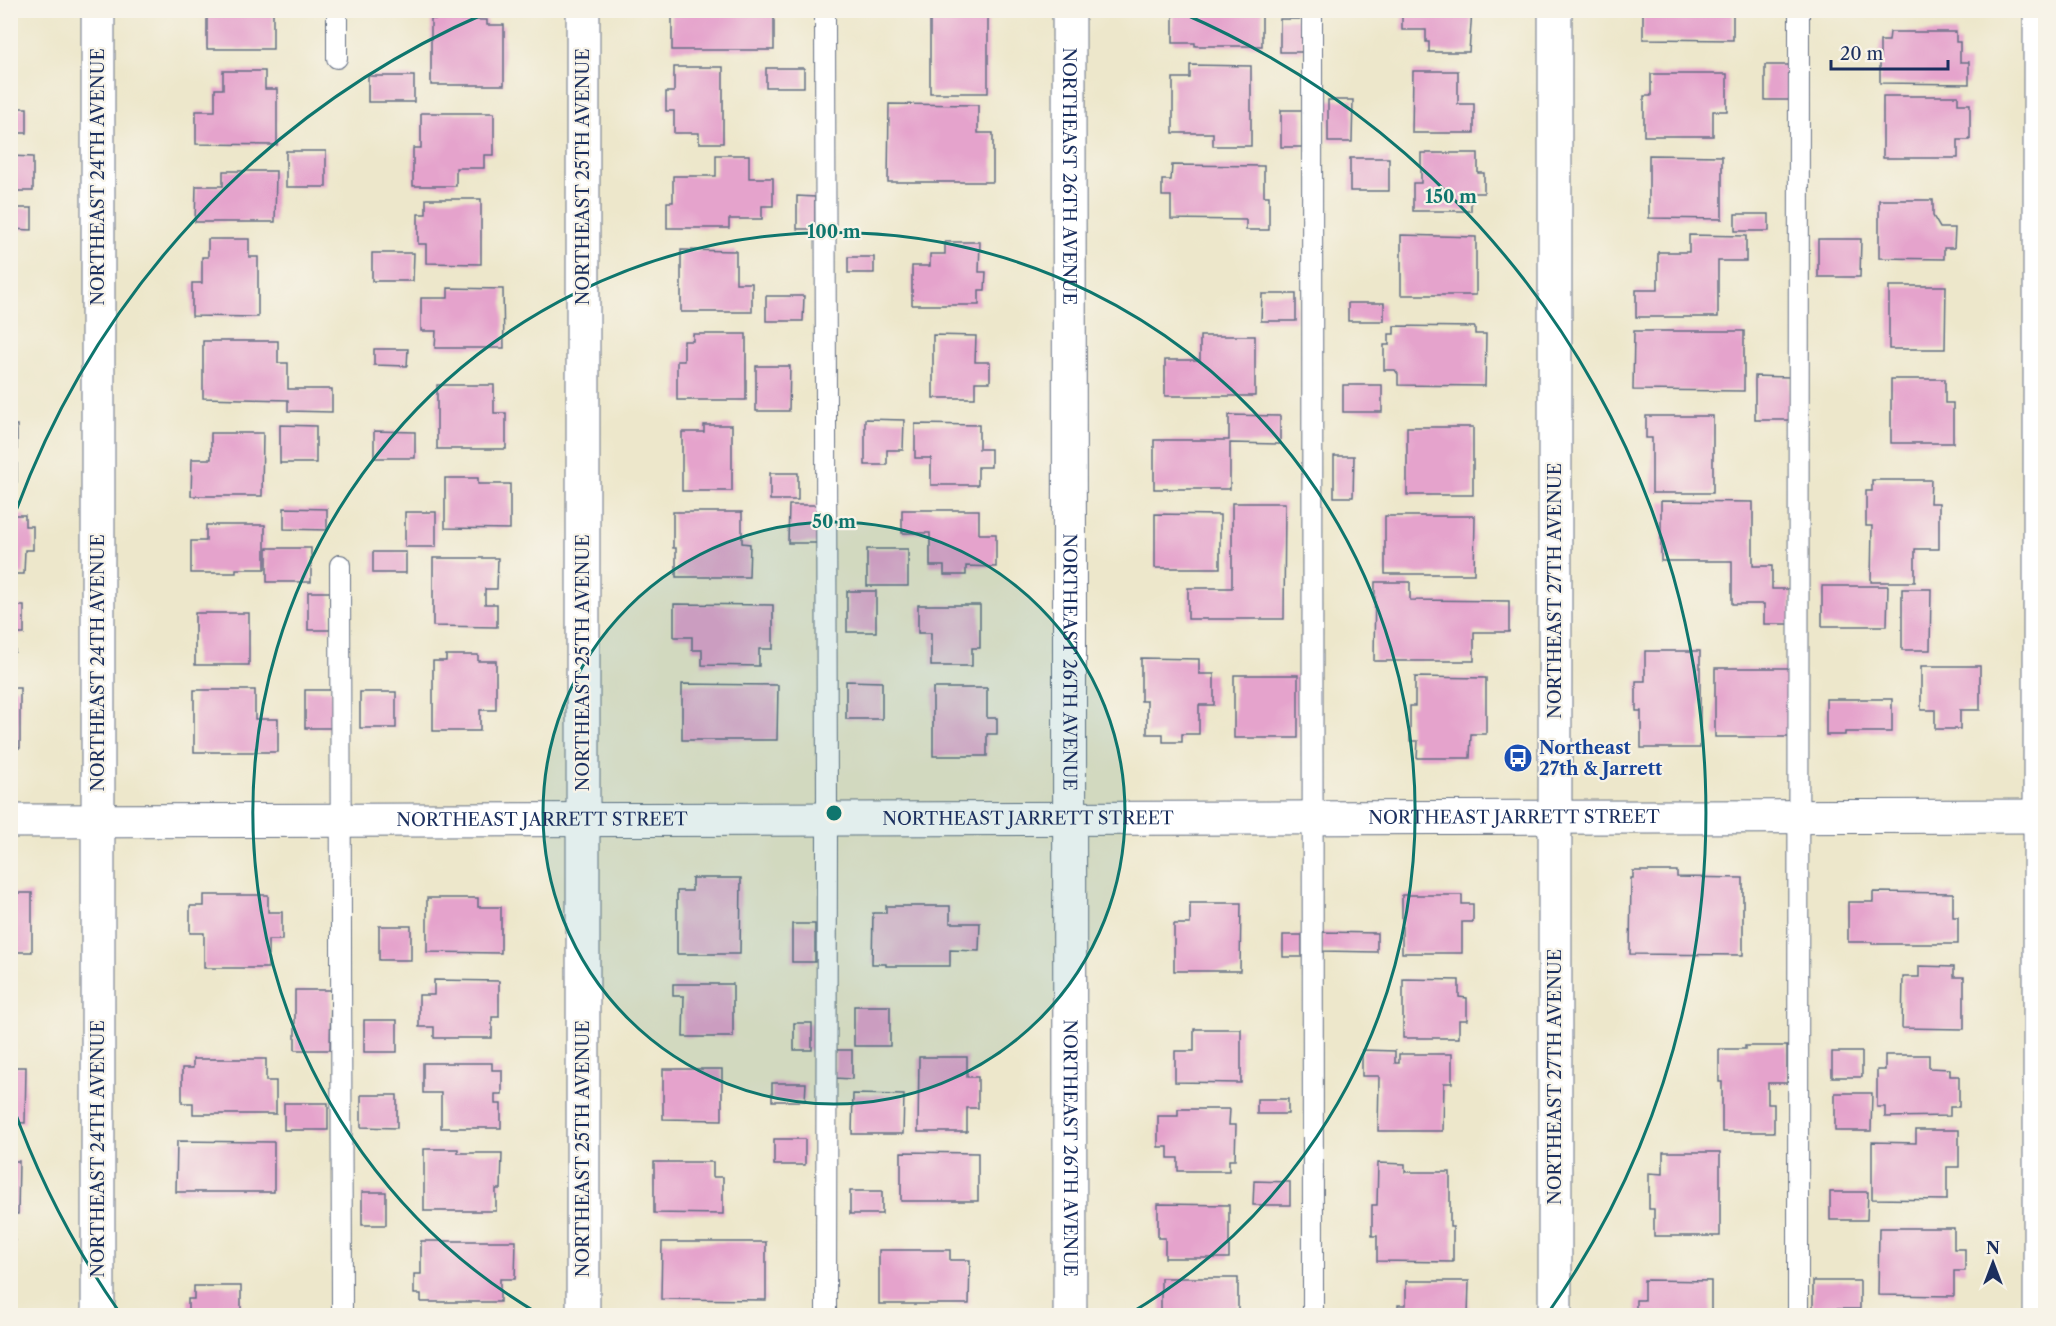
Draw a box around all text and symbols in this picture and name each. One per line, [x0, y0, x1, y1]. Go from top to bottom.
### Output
scale bar [1831, 33, 1948, 71]
text: 20 m [1840, 43, 1884, 65]
street label: NORTHEAST 26TH AVENUE [1058, 47, 1080, 305]
street label: NORTHEAST 24TH AVENUE [87, 48, 109, 306]
street label: NORTHEAST 25TH AVENUE [572, 48, 594, 306]
text: 150 m [1425, 186, 1477, 208]
text: 100 m [807, 221, 861, 243]
street label: NORTHEAST 27TH AVENUE [1544, 463, 1566, 719]
text: 50 m [812, 511, 856, 533]
street label: NORTHEAST 26TH AVENUE [1058, 533, 1081, 791]
street label: NORTHEAST 24TH AVENUE [87, 534, 109, 792]
street label: NORTHEAST 25TH AVENUE [572, 534, 594, 792]
place label: Northeast 27th & Jarrett [1539, 737, 1663, 780]
bus stop icon: Northeast 27th & Jarrett [1502, 742, 1534, 774]
centre of rings [824, 803, 844, 823]
street label: NORTHEAST JARRETT STREET [1368, 806, 1660, 829]
street label: NORTHEAST JARRETT STREET [882, 807, 1174, 830]
street label: NORTHEAST JARRETT STREET [396, 808, 688, 831]
street label: NORTHEAST 27TH AVENUE [1544, 949, 1566, 1205]
street label: NORTHEAST 26TH AVENUE [1059, 1019, 1081, 1277]
street label: NORTHEAST 24TH AVENUE [87, 1020, 109, 1278]
street label: NORTHEAST 25TH AVENUE [572, 1020, 594, 1278]
north arrow [1963, 1233, 2023, 1293]
text: N [1986, 1238, 2000, 1258]

